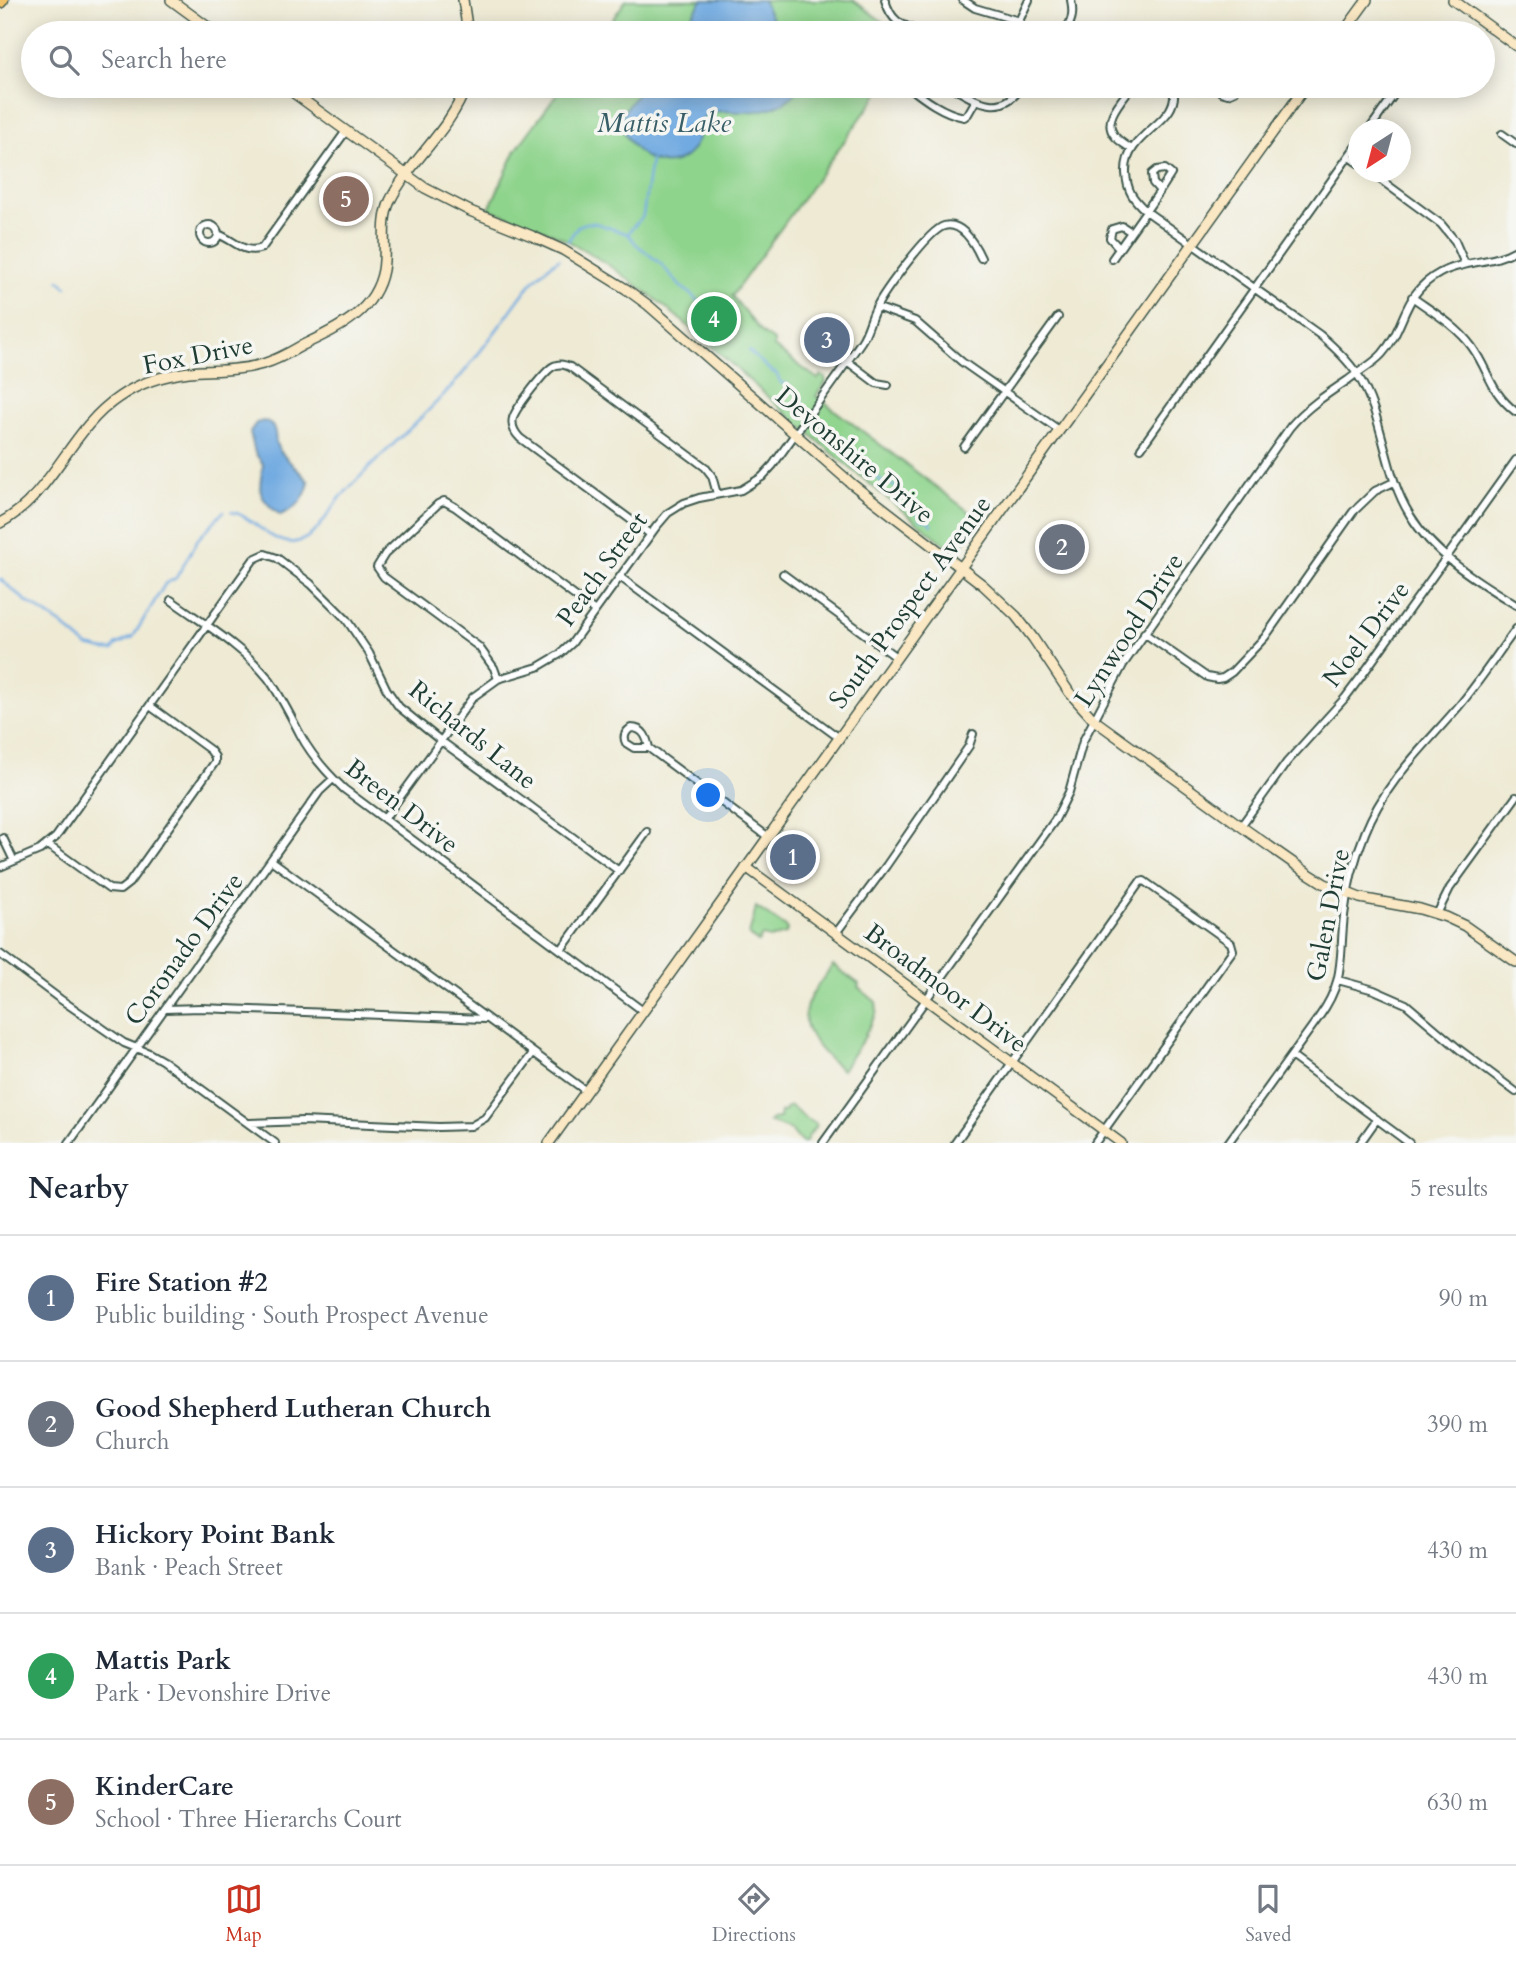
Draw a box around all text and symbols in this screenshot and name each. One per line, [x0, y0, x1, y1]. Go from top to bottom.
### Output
search box [21, 21, 1495, 98]
icon: search [45, 41, 83, 79]
text: Search here [101, 42, 227, 77]
water label: Mattis Lake [597, 104, 731, 142]
north arrow [1348, 119, 1411, 182]
pin: 5 [323, 173, 369, 225]
pin: 4 [691, 293, 737, 345]
pin: 3 [804, 314, 850, 366]
street label: Fox Drive [140, 327, 256, 383]
street label: Devonshire Drive [769, 378, 941, 532]
street label: South Prospect Avenue [821, 488, 999, 716]
street label: Peach Street [548, 504, 656, 634]
pin: 2 [1039, 521, 1085, 573]
street label: Lynwood Drive [1066, 546, 1192, 714]
street label: Noel Drive [1315, 574, 1417, 694]
street label: Richards Lane [402, 673, 544, 797]
street label: Breen Drive [338, 751, 466, 861]
your location [691, 778, 725, 812]
pin: 1 [770, 831, 816, 883]
street label: Galen Drive [1298, 845, 1358, 985]
street label: Coronado Drive [117, 865, 251, 1033]
street label: Broadmoor Drive [857, 915, 1035, 1061]
text: Nearby [28, 1168, 129, 1209]
text: 5 results [1410, 1173, 1488, 1204]
text: Fire Station #2 [95, 1265, 268, 1300]
text: 1 [45, 1283, 57, 1314]
text: 90 m [1439, 1283, 1488, 1314]
text: Public building · South Prospect Avenue [95, 1300, 489, 1331]
text: Good Shepherd Lutheran Church [95, 1391, 491, 1426]
text: 2 [45, 1409, 57, 1440]
text: 390 m [1427, 1409, 1488, 1440]
text: Church [95, 1426, 169, 1457]
text: Hickory Point Bank [95, 1517, 335, 1552]
text: 3 [45, 1535, 57, 1566]
text: 430 m [1427, 1535, 1488, 1566]
text: Bank · Peach Street [95, 1552, 283, 1583]
text: Mattis Park [95, 1643, 231, 1678]
text: 4 [45, 1661, 57, 1692]
text: 430 m [1427, 1661, 1488, 1692]
text: Park · Devonshire Drive [95, 1678, 331, 1709]
text: KinderCare [95, 1769, 234, 1804]
text: 5 [45, 1787, 57, 1818]
text: 630 m [1427, 1787, 1488, 1818]
text: School · Three Hierarchs Court [95, 1804, 402, 1835]
tab: Map [225, 1880, 263, 1948]
tab: Directions [712, 1880, 796, 1948]
tab: Saved [1245, 1880, 1291, 1948]

